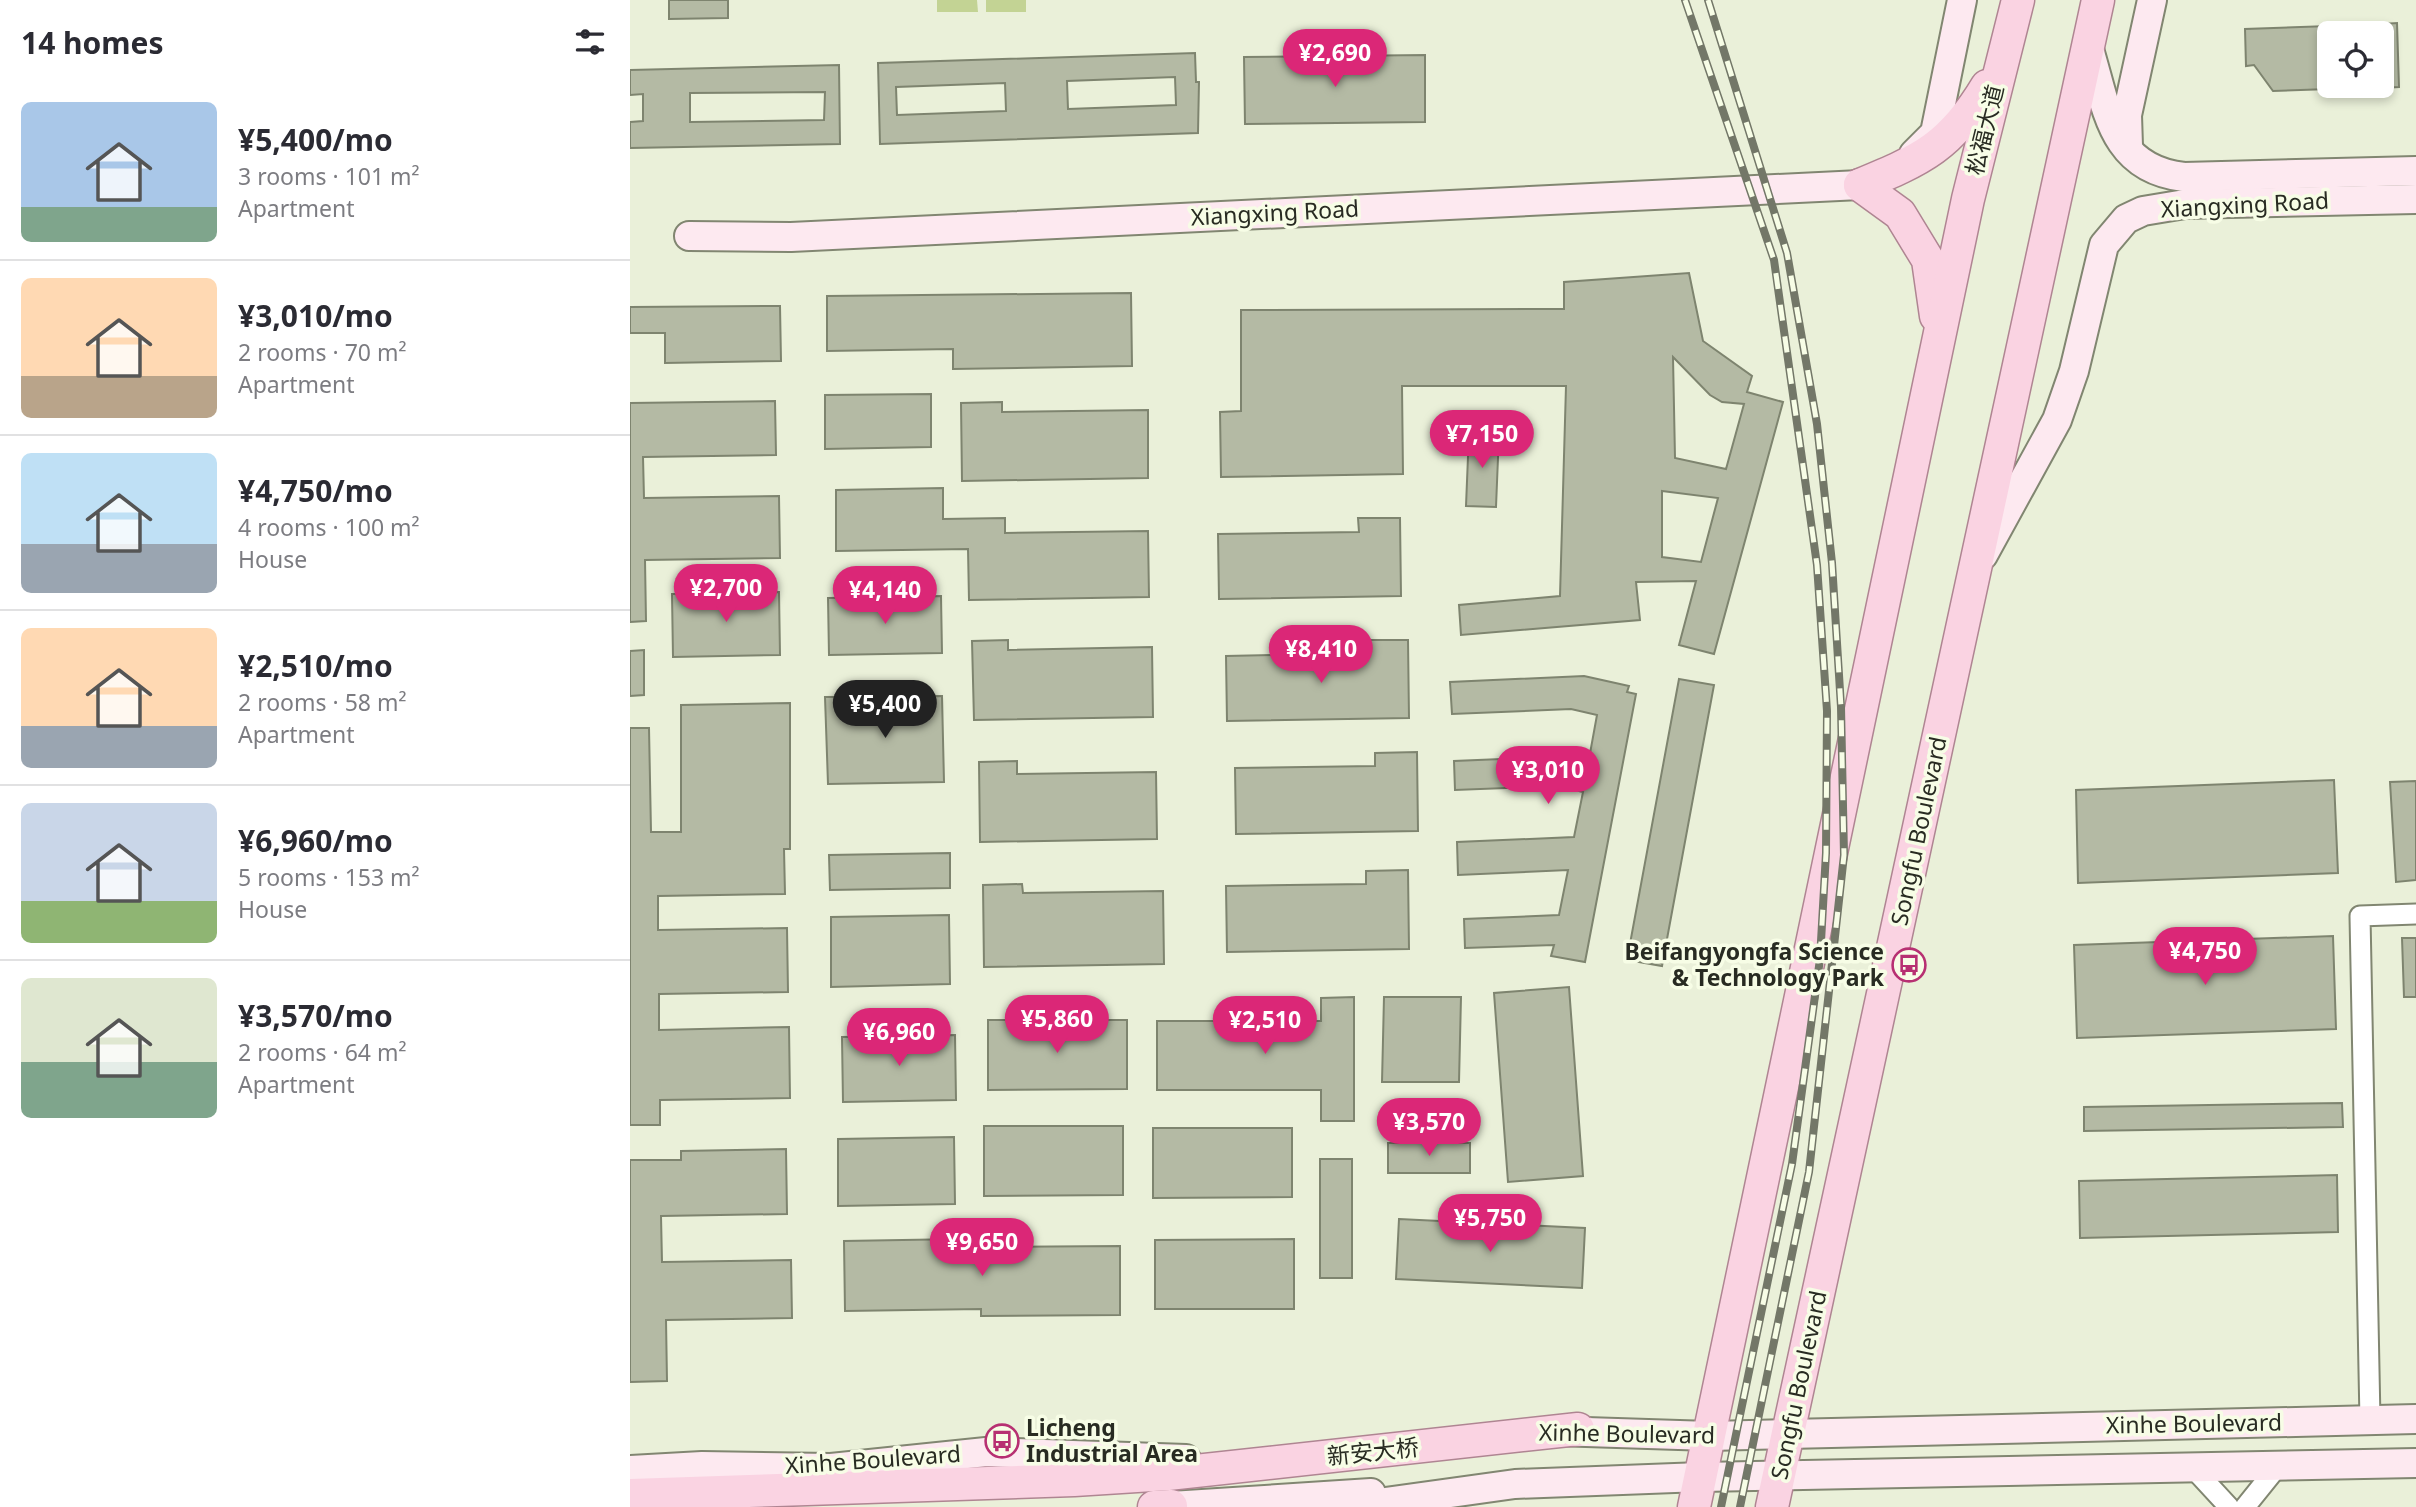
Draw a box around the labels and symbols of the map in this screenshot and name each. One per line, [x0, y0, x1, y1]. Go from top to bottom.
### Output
pin: ¥2,690 [1278, 29, 1392, 89]
street label: 松福大道 [1957, 81, 2011, 178]
street label: Xiangxing Road [2160, 184, 2330, 224]
street label: Xiangxing Road [1190, 192, 1360, 232]
pin: ¥7,150 [1425, 410, 1539, 470]
pin: ¥2,700 [669, 564, 783, 624]
pin: ¥4,140 [828, 566, 942, 626]
pin: ¥8,410 [1264, 626, 1378, 685]
pin: ¥5,400 [828, 680, 942, 740]
street label: Songfu Boulevard [1882, 733, 1954, 928]
pin: ¥3,010 [1491, 746, 1605, 806]
pin: ¥4,750 [2148, 928, 2262, 987]
place label: Beifangyongfa Science & Technology Park [1625, 935, 1885, 993]
bus stop icon: Beifangyongfa Science & Technology Park [1890, 946, 1928, 984]
pin: ¥5,860 [1000, 996, 1114, 1055]
pin: ¥2,510 [1208, 996, 1322, 1056]
pin: ¥6,960 [842, 1009, 956, 1068]
pin: ¥3,570 [1372, 1098, 1486, 1158]
pin: ¥5,750 [1433, 1194, 1547, 1254]
pin: ¥9,650 [925, 1218, 1039, 1278]
street label: Songfu Boulevard [1762, 1287, 1834, 1482]
street label: Xinhe Boulevard [2106, 1405, 2282, 1441]
place label: Licheng Industrial Area [1026, 1411, 1198, 1469]
street label: Xinhe Boulevard [1539, 1415, 1715, 1451]
bus stop icon: Licheng Industrial Area [983, 1422, 1021, 1460]
street label: 新安大桥 [1325, 1430, 1420, 1472]
street label: Xinhe Boulevard [784, 1437, 962, 1481]

